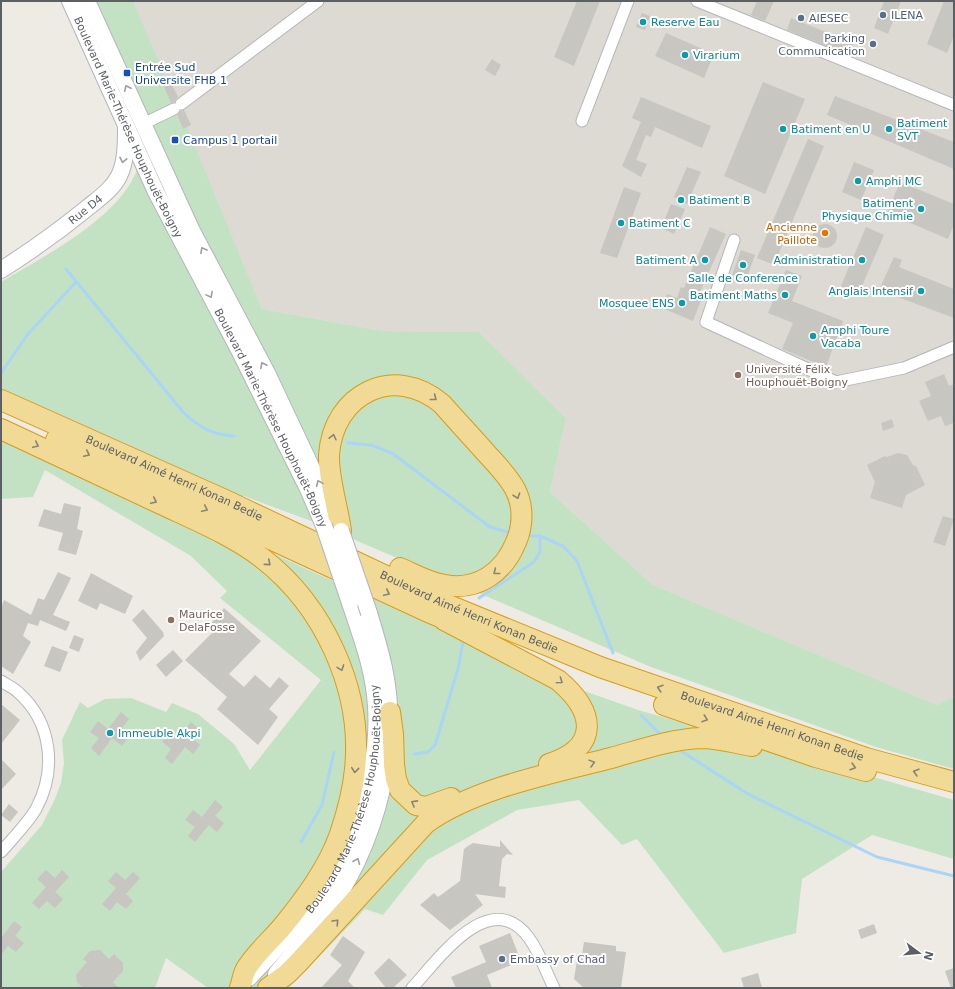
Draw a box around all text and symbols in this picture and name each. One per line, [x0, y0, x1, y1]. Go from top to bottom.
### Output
place label: ILENA [891, 9, 924, 22]
marker: ILENA [878, 10, 888, 20]
place label: AIESEC [809, 12, 849, 25]
marker: AIESEC [796, 13, 806, 23]
street label: Boulevard Marie-Thérèse Houphouët-Boigny [71, 14, 186, 240]
place label: Reserve Eau [651, 16, 719, 29]
marker: Reserve Eau [638, 17, 648, 27]
place label: Parking Communication [778, 32, 865, 58]
marker: Parking Communication [868, 39, 878, 49]
place label: Virarium [693, 49, 740, 62]
marker: Virarium [680, 50, 690, 60]
place label: Entrée Sud Universite FHB 1 [135, 61, 227, 87]
marker: Entrée Sud Universite FHB 1 [122, 68, 132, 78]
one-way arrow [124, 85, 132, 93]
place label: Batiment SVT [897, 117, 948, 143]
place label: Batiment en U [791, 123, 870, 136]
marker: Batiment en U [778, 124, 788, 134]
marker: Batiment SVT [884, 124, 894, 134]
place label: Campus 1 portail [183, 134, 277, 147]
marker: Campus 1 portail [170, 135, 180, 145]
one-way arrow [120, 157, 128, 163]
place label: Amphi MC [866, 175, 922, 188]
marker: Amphi MC [853, 176, 863, 186]
street label: Rue D4 [66, 192, 105, 227]
place label: Batiment B [689, 194, 750, 207]
marker: Batiment B [676, 195, 686, 205]
place label: Batiment Physique Chimie [822, 197, 914, 223]
marker: Batiment Physique Chimie [916, 204, 926, 214]
place label: Batiment C [629, 217, 691, 230]
marker: Batiment C [616, 218, 626, 228]
place label: Ancienne Paillote [766, 221, 817, 247]
marker: Ancienne Paillote [820, 228, 830, 238]
one-way arrow [200, 247, 207, 254]
place label: Batiment A [636, 254, 697, 267]
place label: Administration [774, 254, 854, 267]
marker: Batiment A [700, 255, 710, 265]
marker: Administration [857, 255, 867, 265]
marker: Salle de Conference [738, 260, 748, 270]
place label: Salle de Conference [688, 272, 798, 285]
place label: Anglais Intensif [829, 285, 914, 298]
marker: Anglais Intensif [916, 286, 926, 296]
place label: Batiment Maths [690, 289, 777, 302]
one-way arrow [205, 290, 213, 298]
marker: Batiment Maths [780, 290, 790, 300]
place label: Mosquee ENS [599, 297, 674, 310]
marker: Mosquee ENS [677, 298, 687, 308]
street label: Boulevard Marie-Thérèse Houphouët-Boigny [212, 306, 330, 530]
place label: Amphi Toure Vacaba [821, 324, 890, 350]
marker: Amphi Toure Vacaba [808, 331, 818, 341]
one-way arrow [260, 362, 268, 369]
place label: Université Félix Houphouët-Boigny [746, 363, 849, 389]
marker: Université Félix Houphouët-Boigny [733, 370, 743, 380]
one-way arrow [429, 393, 436, 400]
street label: Boulevard Aimé Henri Konan Bedie [84, 432, 265, 524]
one-way arrow [328, 434, 336, 440]
one-way arrow [32, 440, 40, 448]
one-way arrow [83, 449, 91, 457]
one-way arrow [316, 479, 324, 487]
one-way arrow [513, 493, 521, 500]
one-way arrow [149, 496, 157, 504]
one-way arrow [201, 504, 209, 512]
one-way arrow [263, 558, 270, 565]
one-way arrow [494, 567, 501, 574]
street label: Boulevard Aimé Henri Konan Bedie [378, 568, 560, 656]
one-way arrow [382, 588, 390, 596]
place label: Maurice DelaFosse [179, 608, 235, 634]
marker: Maurice DelaFosse [166, 615, 176, 625]
one-way arrow [337, 664, 345, 671]
one-way arrow [555, 676, 562, 683]
street label: Boulevard Marie-Thérèse Houphouët-Boigny [303, 683, 383, 916]
one-way arrow [656, 685, 663, 693]
street label: Boulevard Aimé Henri Konan Bedie [679, 689, 866, 763]
one-way arrow [701, 714, 708, 722]
place label: Immeuble Akpi [118, 727, 201, 740]
marker: Immeuble Akpi [105, 728, 115, 738]
one-way arrow [589, 759, 595, 767]
one-way arrow [850, 762, 857, 771]
one-way arrow [350, 767, 359, 773]
one-way arrow [913, 768, 920, 776]
one-way arrow [411, 800, 418, 807]
one-way arrow [352, 858, 360, 866]
one-way arrow [331, 919, 338, 927]
north arrow [899, 933, 939, 973]
text: N [921, 949, 936, 962]
place label: Embassy of Chad [510, 953, 605, 966]
marker: Embassy of Chad [497, 954, 507, 964]

